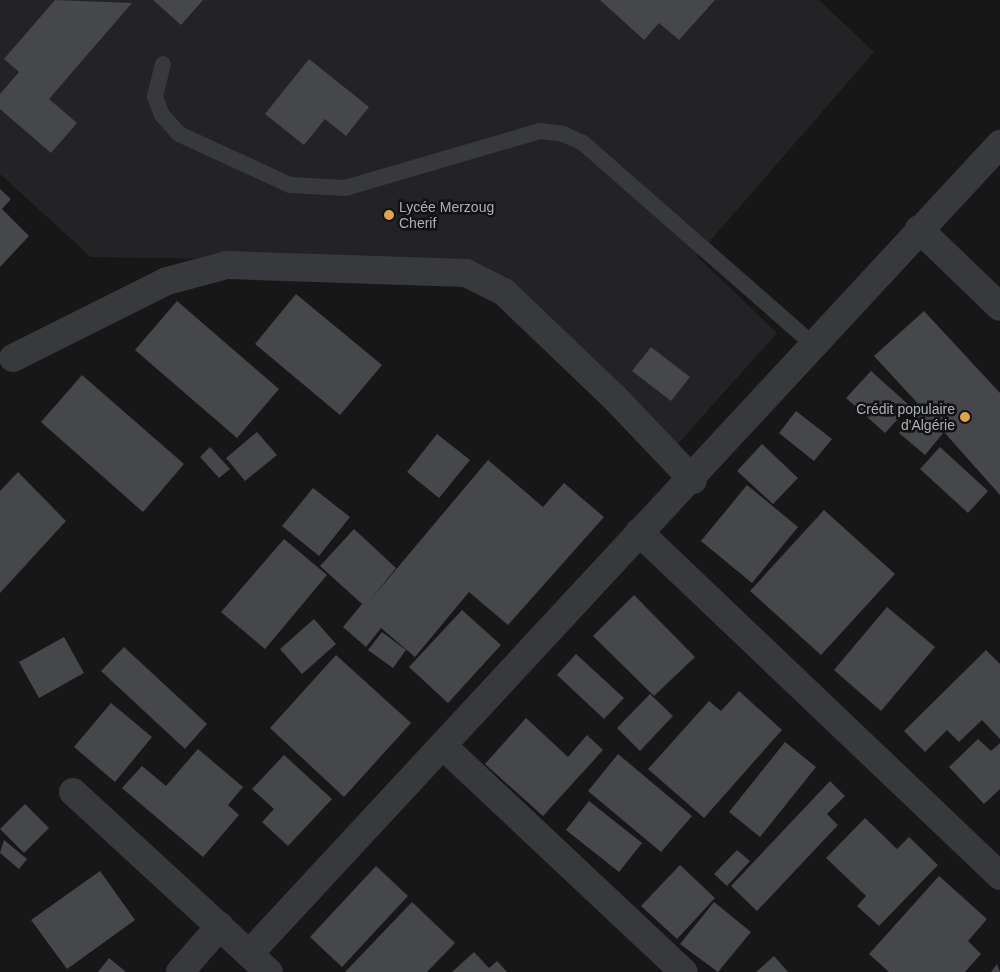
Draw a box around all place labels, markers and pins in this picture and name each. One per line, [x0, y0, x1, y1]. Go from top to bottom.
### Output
place label: Lycée Merzoug Cherif [399, 199, 494, 232]
marker: Lycée Merzoug Cherif [383, 209, 395, 221]
place label: Crédit populaire d'Algérie [856, 401, 955, 434]
marker: Crédit populaire d'Algérie [959, 411, 971, 423]

